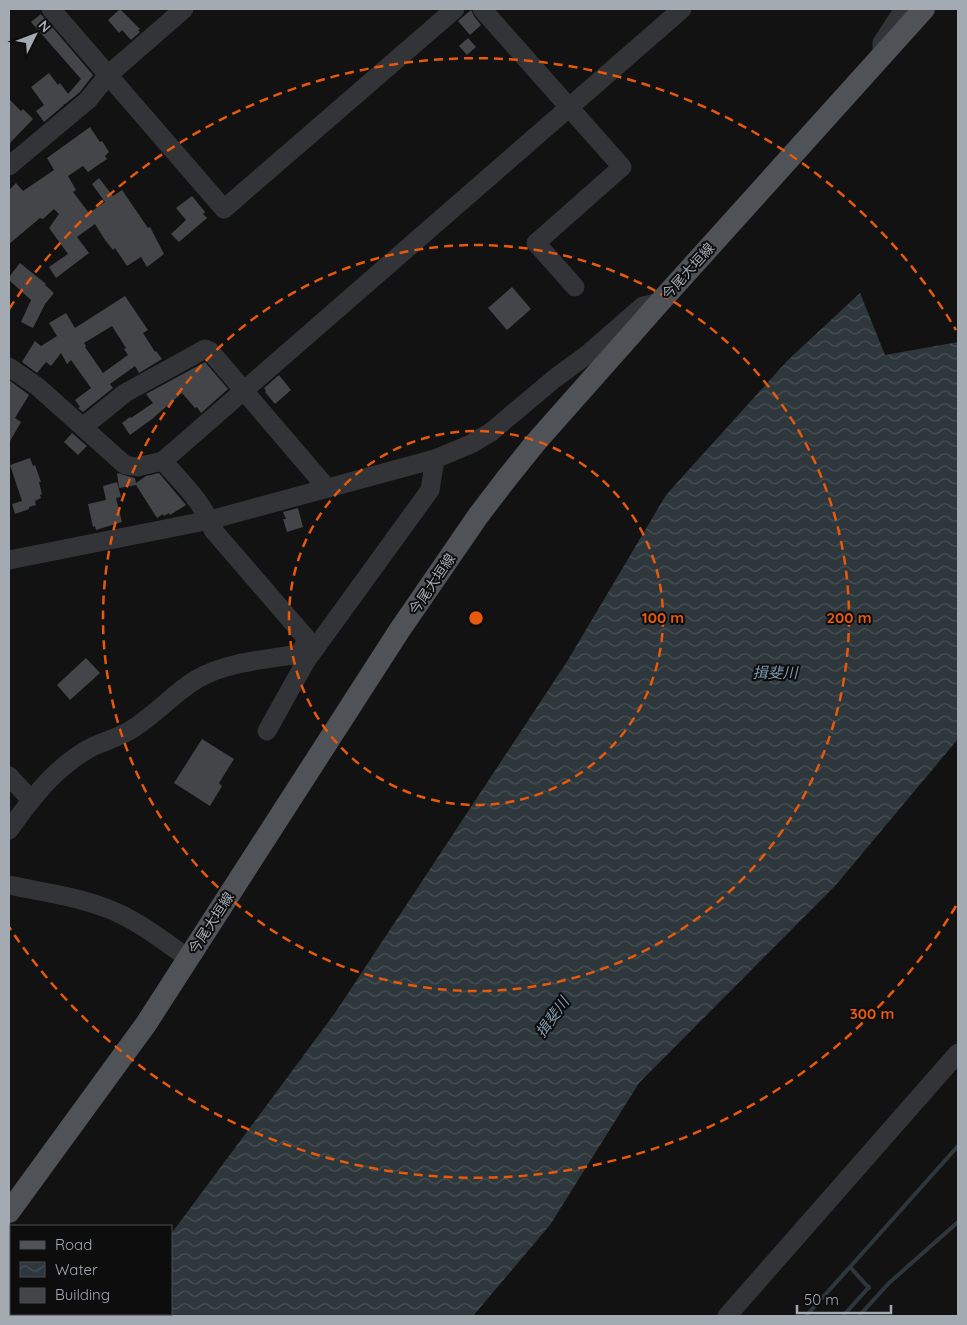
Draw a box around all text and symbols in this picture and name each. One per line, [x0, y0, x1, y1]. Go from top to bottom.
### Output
north arrow [10, 10, 60, 60]
text: N [35, 16, 55, 36]
street label: 今尾大垣線 [658, 239, 718, 303]
street label: 今尾大垣線 [405, 550, 459, 618]
text: 100 m [642, 608, 684, 627]
text: 200 m [827, 608, 872, 627]
centre of rings [467, 609, 485, 627]
water label: 揖斐川 [752, 663, 799, 682]
street label: 今尾大垣線 [184, 889, 238, 957]
water label: 揖斐川 [531, 992, 574, 1041]
text: 300 m [850, 1004, 894, 1023]
legend [10, 1225, 172, 1315]
text: Road [55, 1235, 92, 1254]
text: Water [55, 1260, 98, 1279]
scale bar [797, 1282, 891, 1314]
text: Building [55, 1285, 110, 1304]
text: 50 m [804, 1290, 839, 1309]

